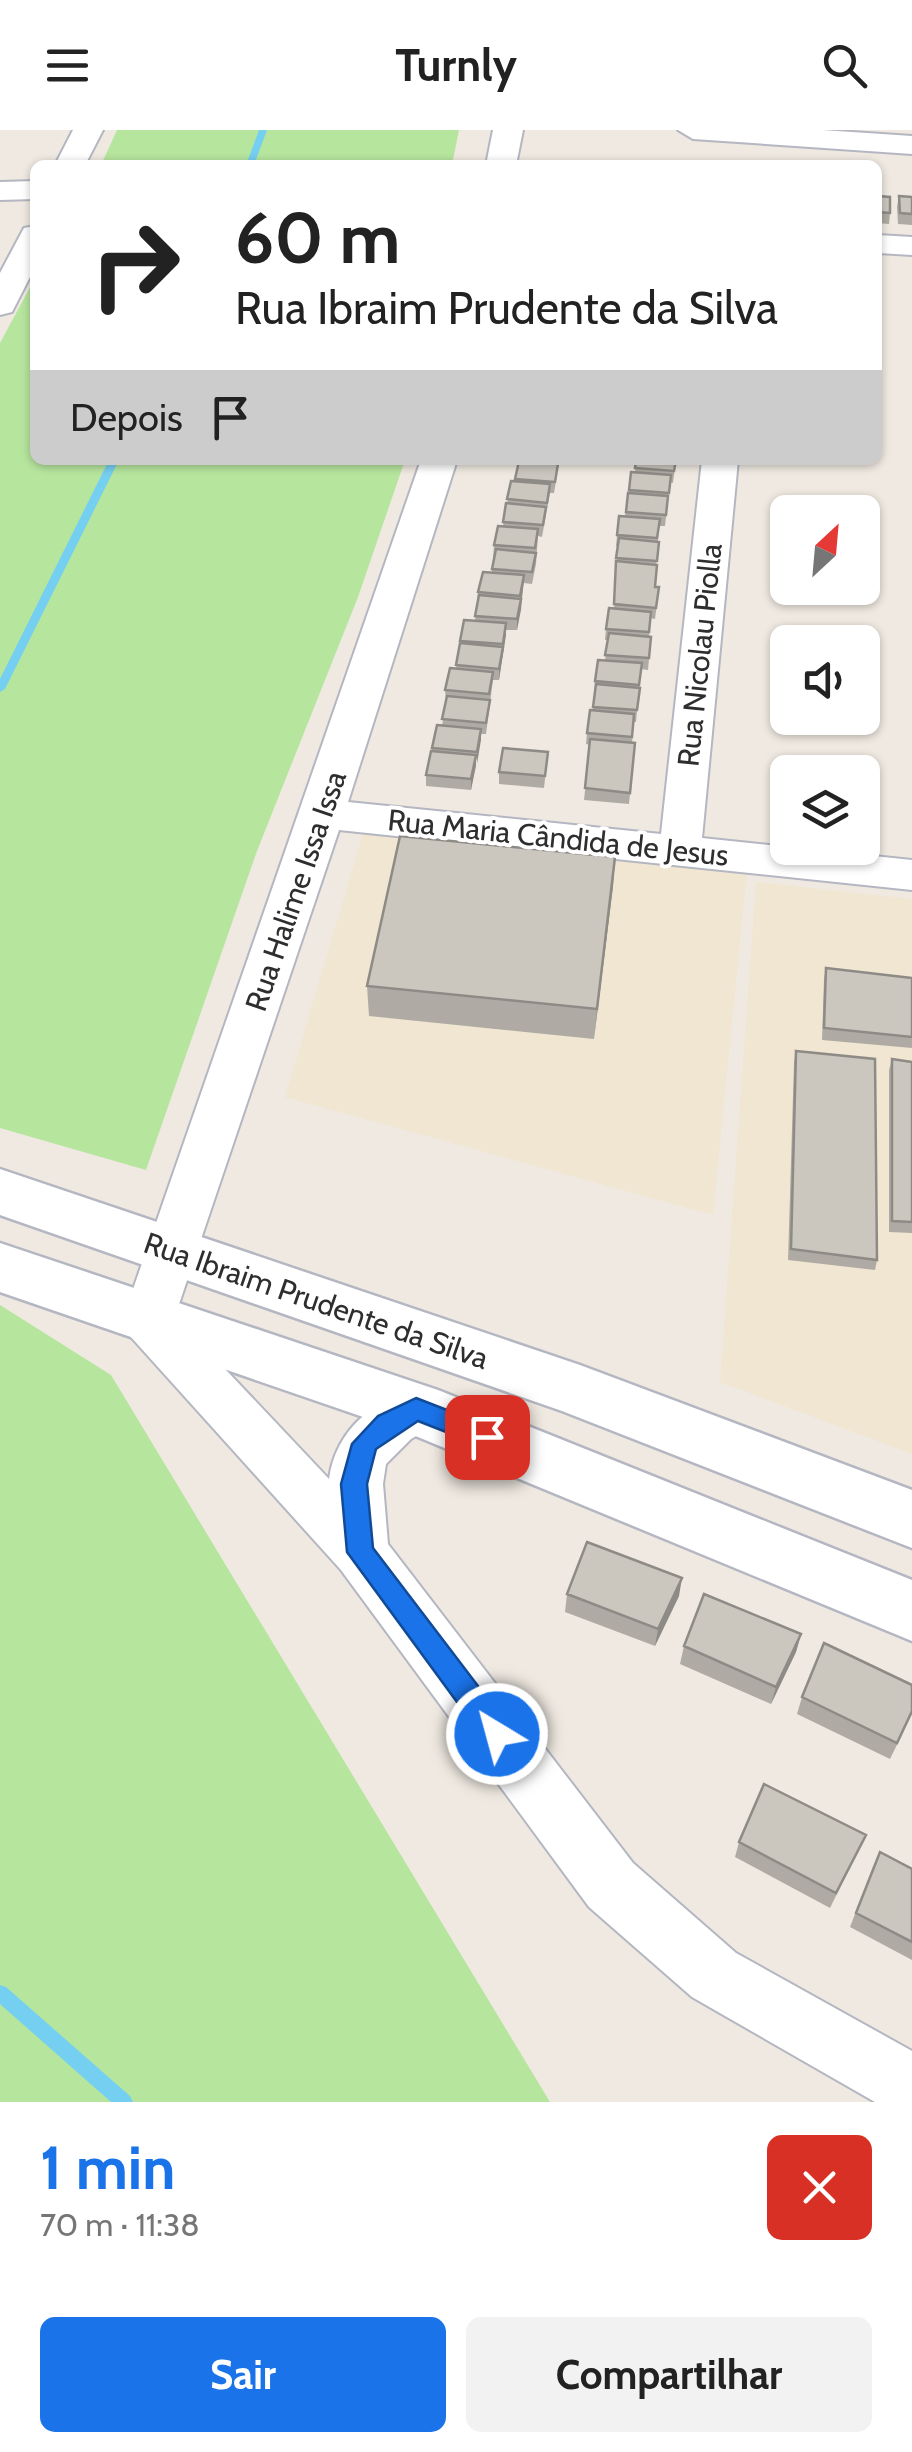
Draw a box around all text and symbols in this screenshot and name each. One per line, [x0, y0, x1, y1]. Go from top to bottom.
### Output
icon: menu [40, 38, 95, 93]
text: Turnly [395, 38, 517, 92]
icon: search [817, 38, 872, 93]
text: 60 m [235, 195, 400, 281]
icon: right [70, 200, 200, 330]
text: Rua Ibraim Prudente da Silva [235, 281, 778, 335]
icon: arrive [203, 390, 258, 445]
text: Depois [70, 394, 183, 441]
north arrow [770, 495, 880, 605]
map controls [770, 495, 880, 865]
street label: Rua Nicolau Piolla [669, 541, 730, 768]
button: sound [770, 625, 880, 735]
button: layers [770, 755, 880, 865]
street label: Rua Halime Issa Issa [237, 765, 354, 1016]
street label: Rua Maria Cândida de Jesus [386, 801, 730, 874]
street label: Rua Ibraim Prudente da Silva [139, 1224, 494, 1377]
pin [445, 1395, 530, 1480]
icon: arrive [460, 1410, 515, 1465]
position arrow [445, 1682, 549, 1786]
text: 1 min [40, 2131, 175, 2204]
button: close [767, 2135, 872, 2240]
text: 70 m · 11:38 [40, 2205, 200, 2244]
button: Sair [40, 2317, 446, 2432]
button: Compartilhar [466, 2317, 872, 2432]

